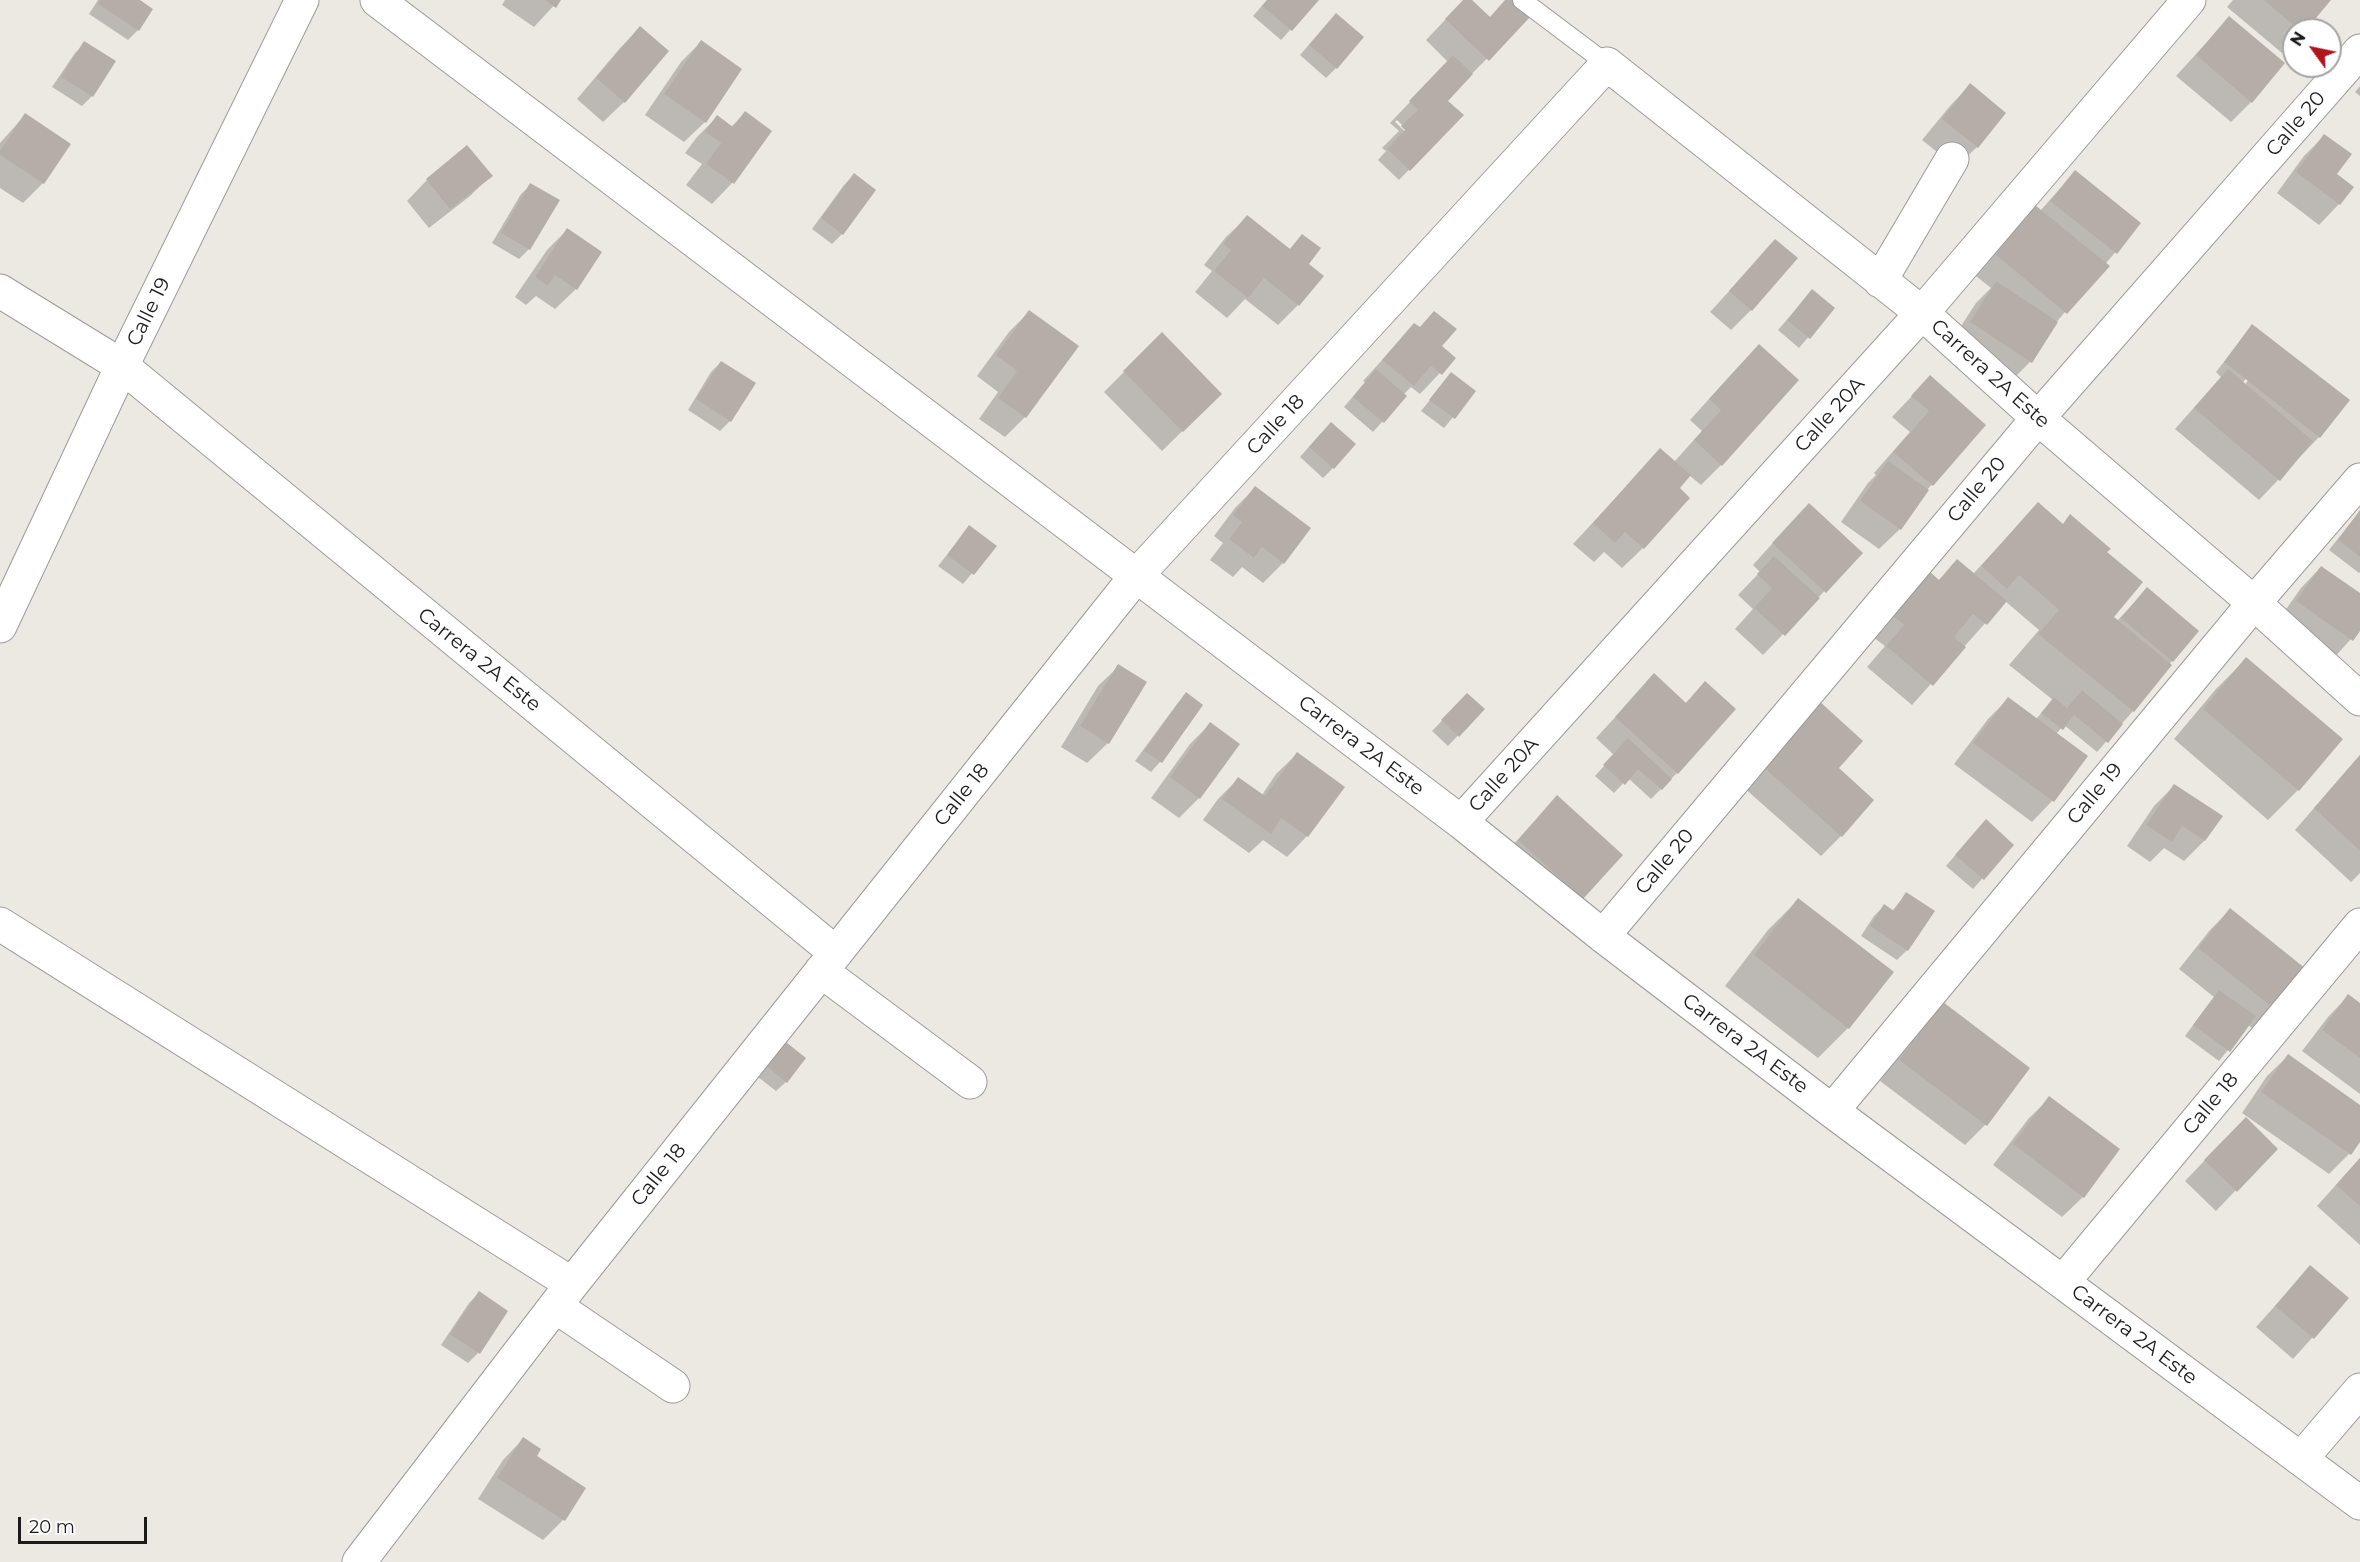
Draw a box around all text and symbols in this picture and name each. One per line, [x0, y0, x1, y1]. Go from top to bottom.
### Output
north arrow [2282, 18, 2342, 78]
text: N [2287, 28, 2310, 50]
street label: Calle 20 [2261, 87, 2331, 161]
street label: Calle 19 [122, 274, 176, 350]
street label: Carrera 2A Este [1926, 314, 2054, 434]
street label: Calle 20A [1790, 373, 1870, 457]
street label: Calle 18 [1242, 390, 1310, 460]
street label: Calle 20 [1943, 452, 2011, 528]
street label: Carrera 2A Este [413, 603, 545, 717]
street label: Carrera 2A Este [1293, 691, 1429, 801]
street label: Calle 20A [1464, 733, 1544, 817]
street label: Calle 19 [2062, 758, 2128, 830]
street label: Calle 18 [929, 759, 995, 831]
street label: Calle 20 [1631, 824, 1699, 900]
street label: Carrera 2A Este [1677, 989, 1813, 1099]
street label: Calle 18 [2178, 1068, 2244, 1140]
street label: Calle 18 [626, 1139, 692, 1211]
street label: Carrera 2A Este [2066, 1280, 2202, 1390]
scale bar [21, 1505, 150, 1543]
text: 20 m [29, 1516, 75, 1538]

